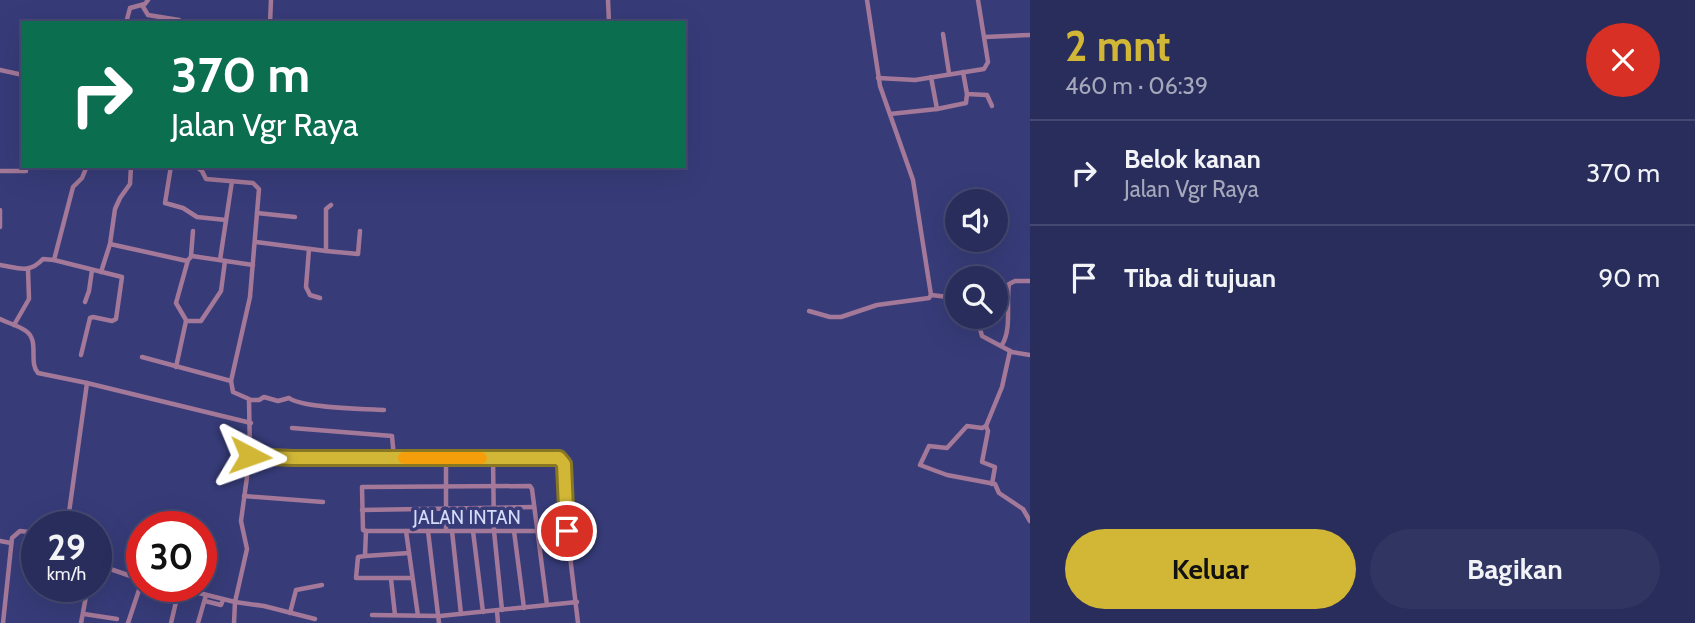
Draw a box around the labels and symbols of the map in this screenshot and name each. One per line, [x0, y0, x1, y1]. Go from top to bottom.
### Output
position arrow [213, 419, 287, 493]
pin [537, 501, 597, 561]
street label: JALAN INTAN [412, 506, 521, 529]
speed limit sign: 30 [126, 511, 217, 602]

